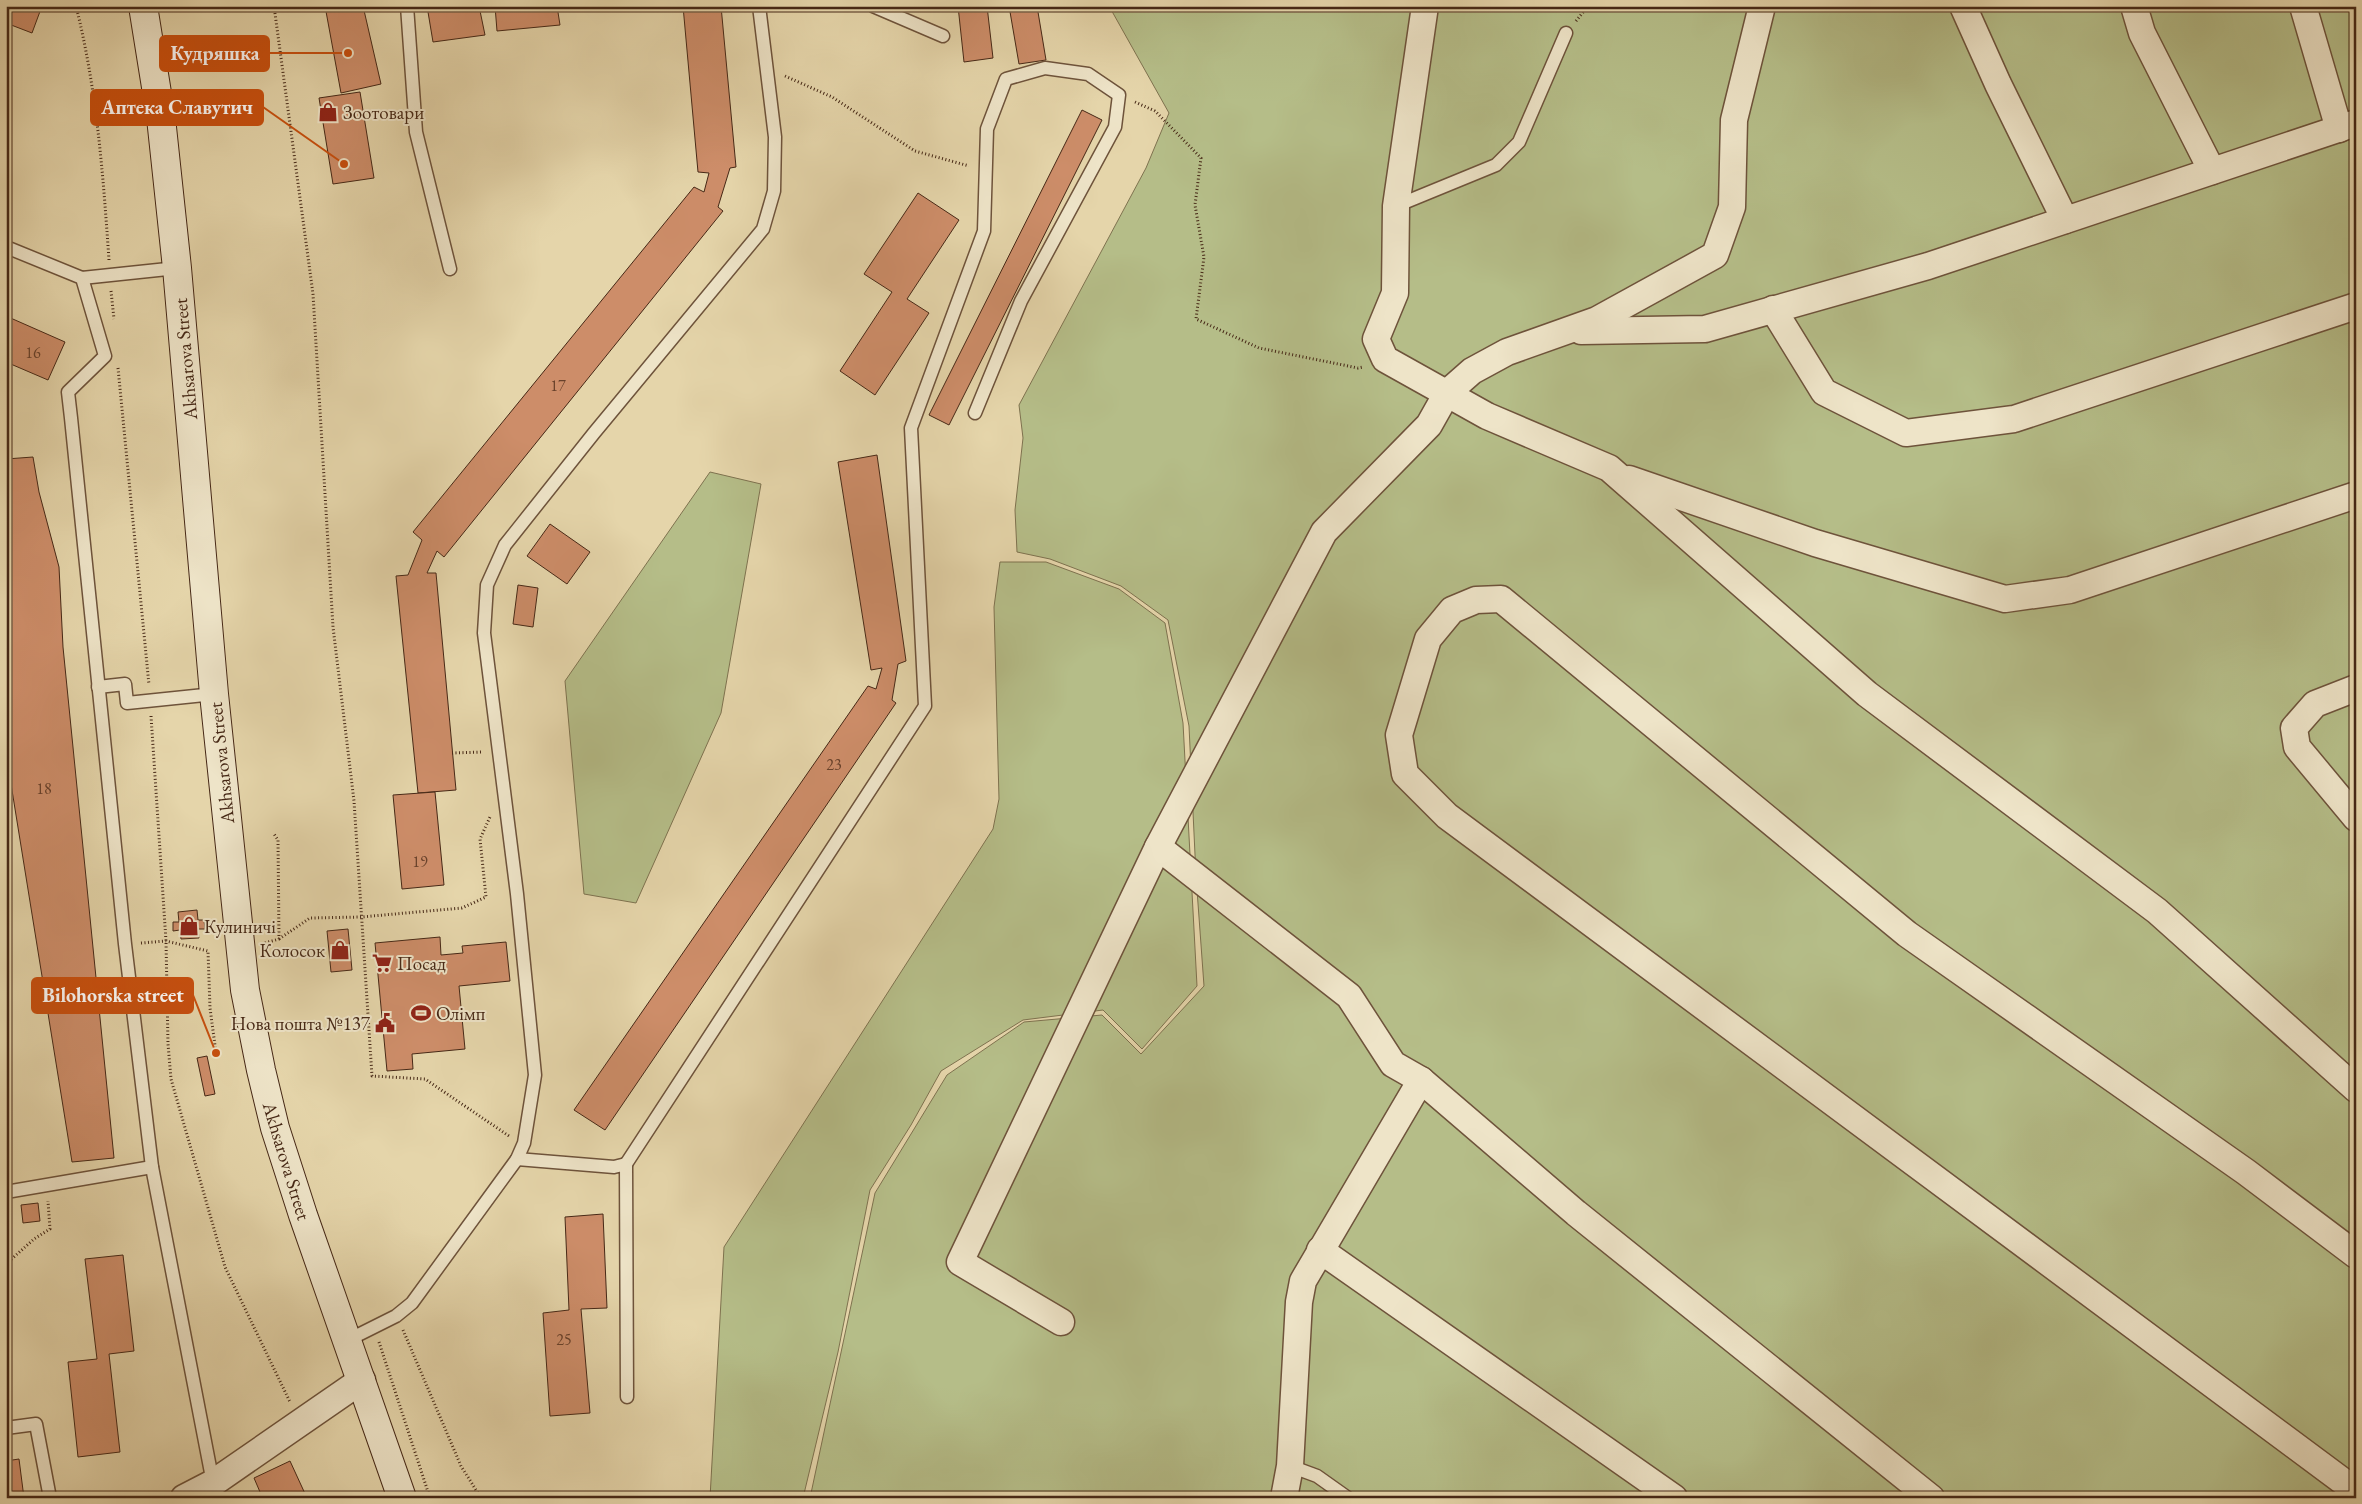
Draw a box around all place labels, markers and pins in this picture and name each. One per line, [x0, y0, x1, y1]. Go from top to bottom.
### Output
callout: Кудряшка [160, 36, 269, 71]
callout: Аптека Славутич [91, 90, 263, 125]
place label: Зоотовари [343, 100, 424, 125]
shop icon: Зоотовари [317, 101, 339, 123]
place label: Кулиничі [204, 914, 276, 939]
shop icon: Кулиничі [178, 915, 200, 937]
place label: Колосок [260, 938, 325, 963]
shop icon: Колосок [329, 939, 351, 961]
place label: Посад [397, 951, 446, 976]
supermarket icon: Посад [371, 952, 393, 974]
callout: Bilohorska street [32, 978, 193, 1013]
place label: Олімп [436, 1001, 486, 1026]
sports icon: Олімп [410, 1002, 432, 1024]
place label: Нова пошта №137 [231, 1011, 371, 1036]
public building icon: Нова пошта №137 [374, 1012, 396, 1034]

